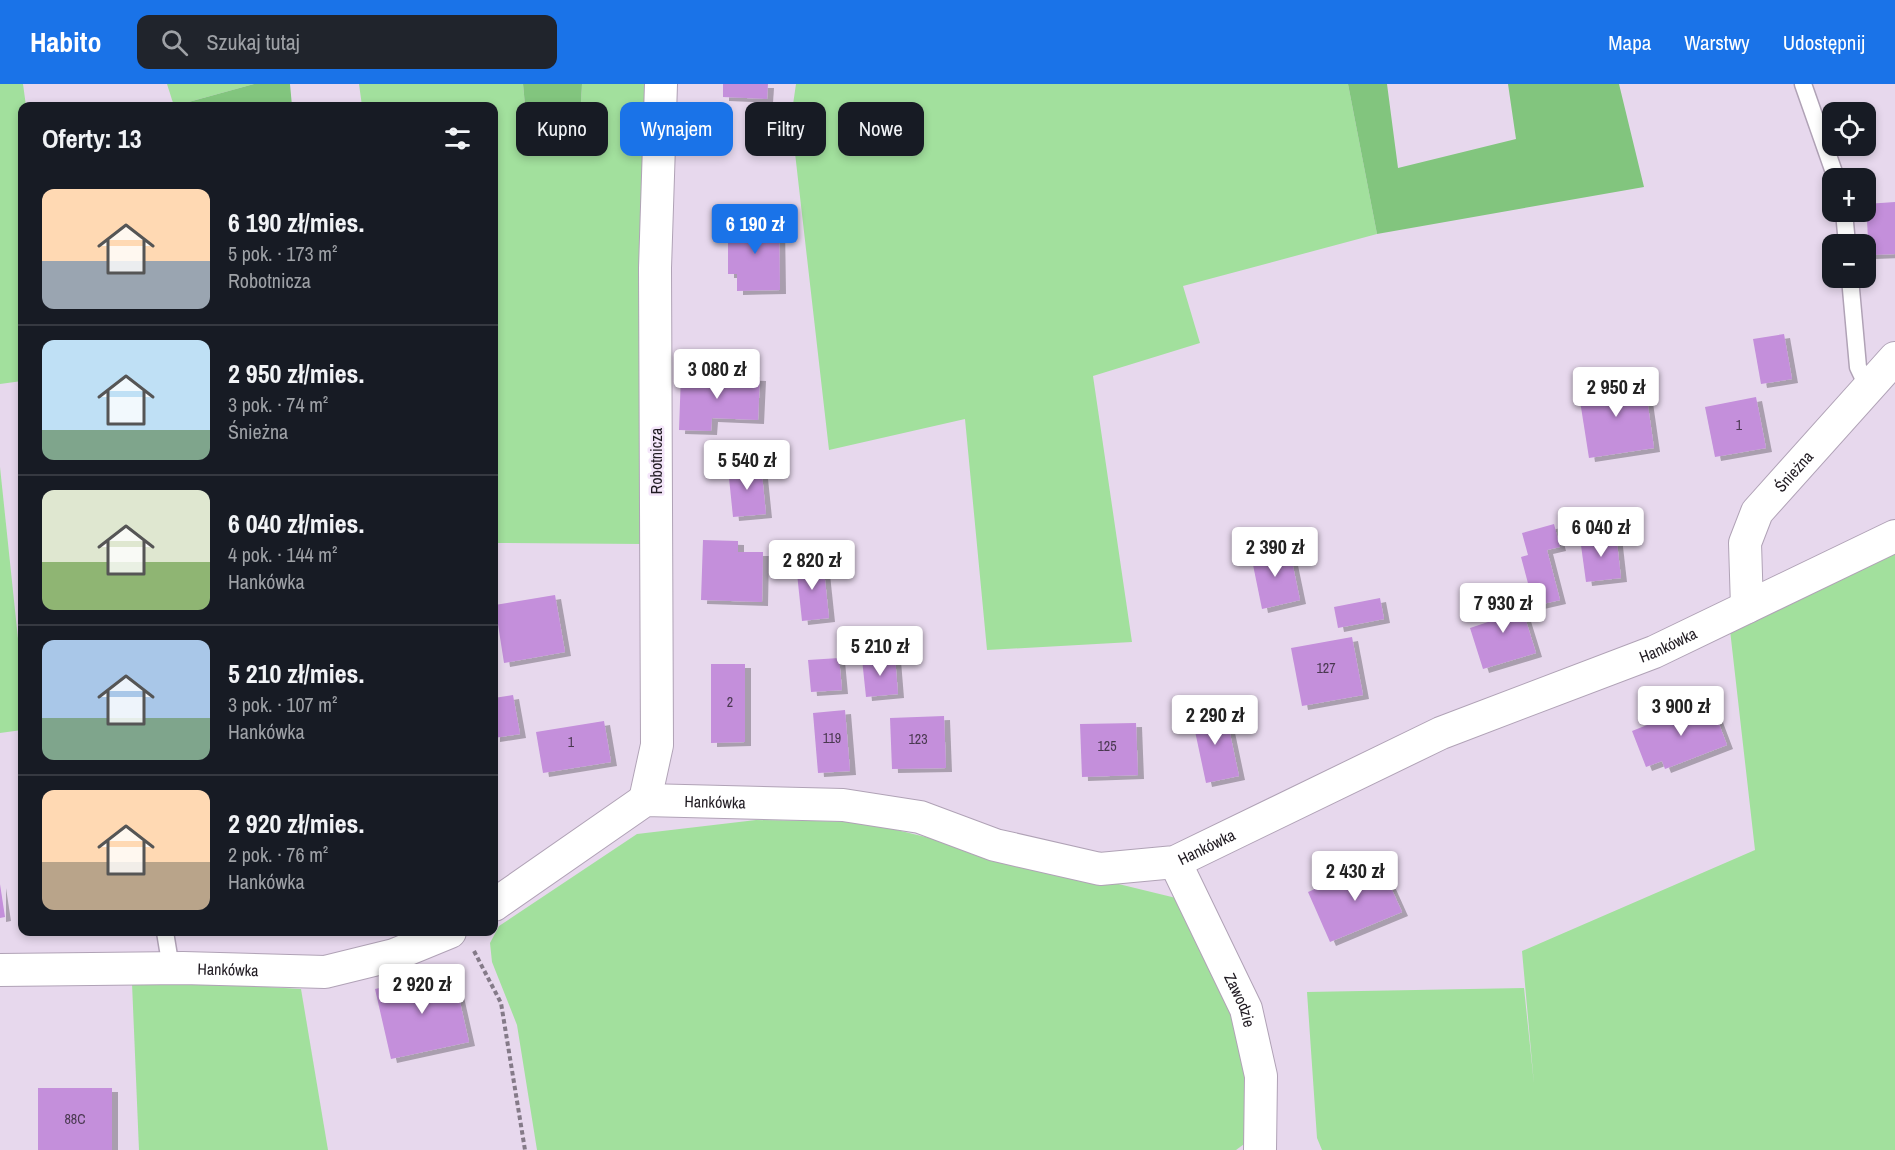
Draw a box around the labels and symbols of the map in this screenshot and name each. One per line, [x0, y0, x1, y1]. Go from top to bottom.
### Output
pin: 6 190 zł [693, 204, 817, 255]
pin: 3 080 zł [655, 349, 779, 400]
pin: 2 950 zł [1554, 367, 1678, 418]
house number: 1 [1736, 416, 1743, 434]
street label: Robotnicza [645, 427, 667, 494]
pin: 5 540 zł [685, 440, 809, 491]
street label: Śnieżna [1769, 445, 1818, 497]
pin: 6 040 zł [1539, 507, 1663, 558]
pin: 2 390 zł [1213, 527, 1337, 578]
pin: 2 820 zł [750, 540, 874, 591]
pin: 7 930 zł [1441, 583, 1565, 634]
street label: Hankówka [1636, 622, 1701, 668]
pin: 5 210 zł [818, 626, 942, 677]
house number: 127 [1316, 659, 1336, 677]
pin: 3 900 zł [1619, 686, 1743, 737]
house number: 2 [727, 693, 733, 711]
pin: 2 290 zł [1153, 695, 1277, 746]
house number: 119 [823, 729, 841, 747]
house number: 123 [908, 730, 928, 748]
house number: 1 [568, 733, 575, 751]
house number: 125 [1097, 737, 1117, 755]
street label: Hankówka [684, 790, 747, 814]
street label: Hankówka [1174, 823, 1239, 870]
pin: 2 430 zł [1293, 851, 1417, 902]
street label: Hankówka [197, 957, 260, 981]
pin: 2 920 zł [360, 964, 484, 1015]
street label: Zawodzie [1219, 969, 1261, 1029]
house number: 88C [64, 1110, 86, 1128]

